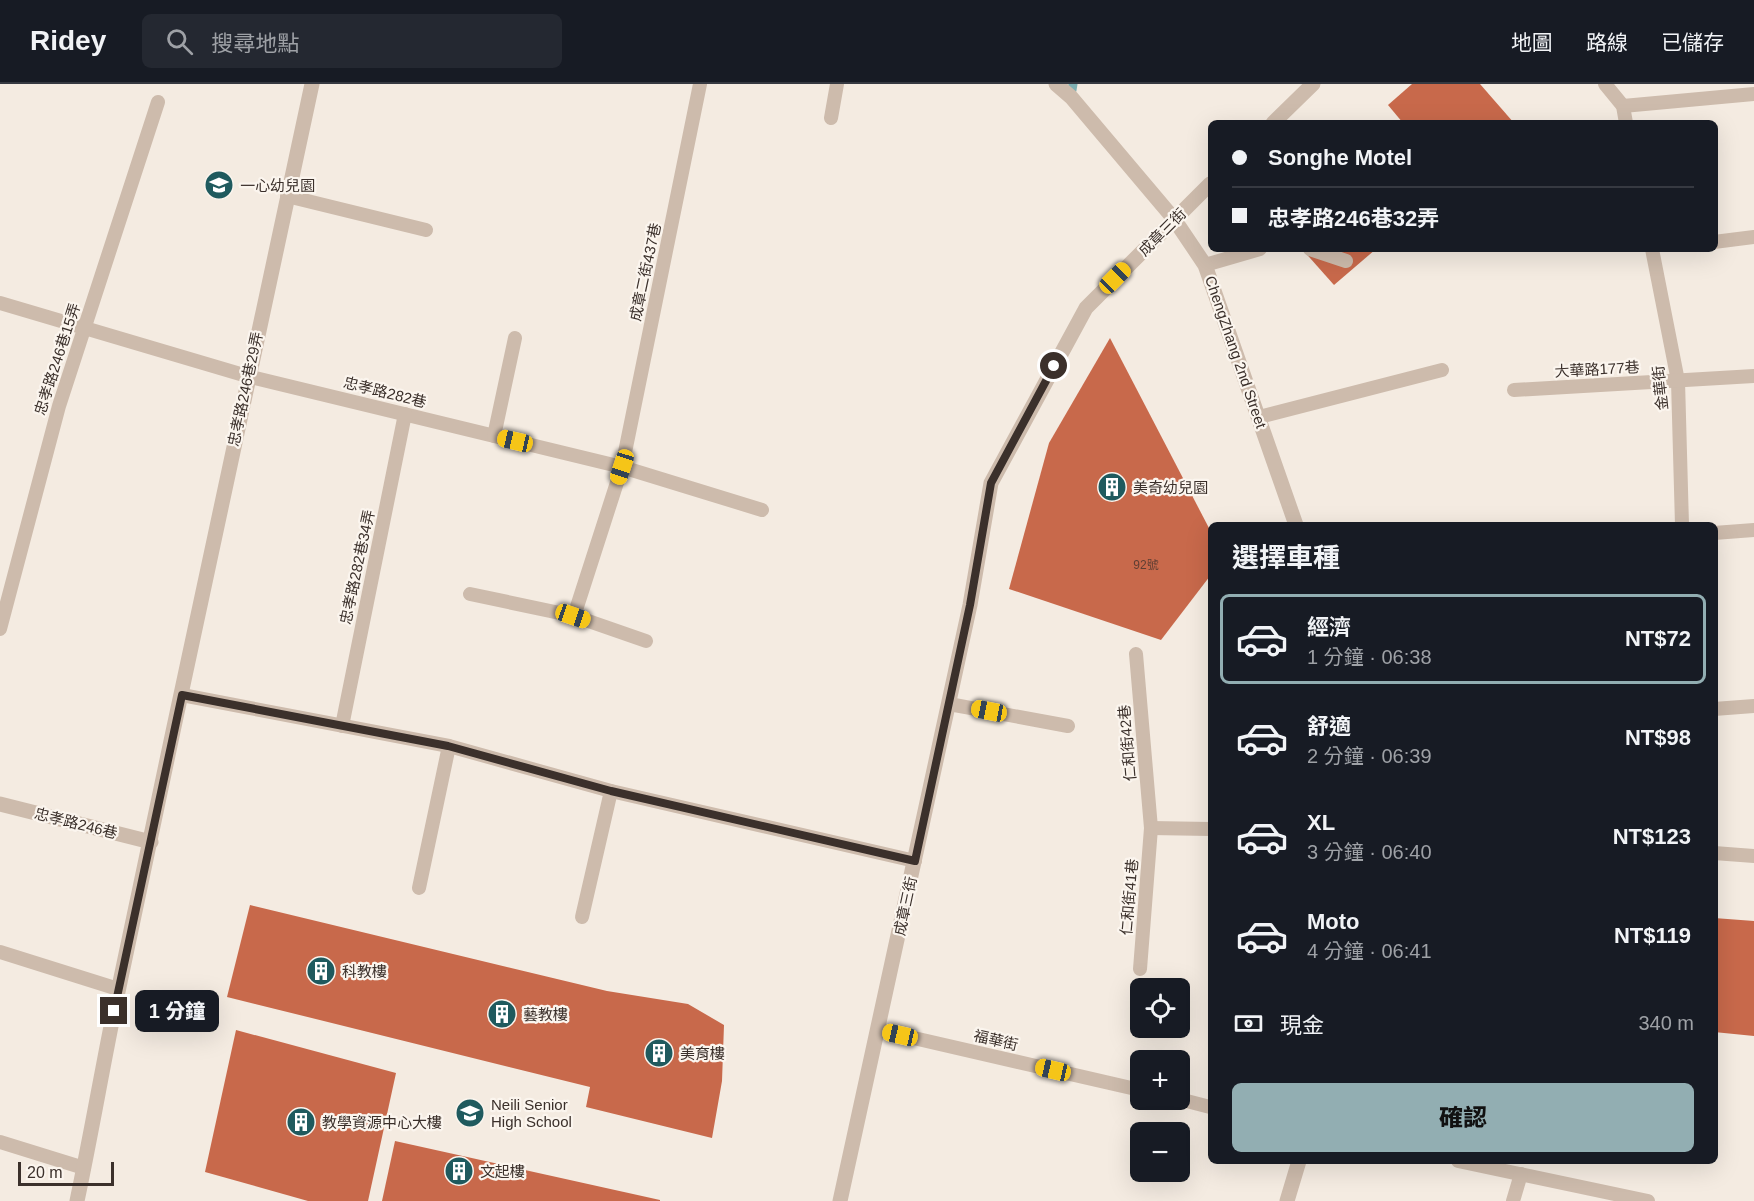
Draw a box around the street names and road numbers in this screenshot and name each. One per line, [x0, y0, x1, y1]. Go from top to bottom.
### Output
street label: 成章三街 [1135, 205, 1189, 259]
street label: 成章二街437巷 [626, 221, 664, 323]
street label: ChengZhang 2nd Street [1202, 274, 1270, 431]
street label: 忠孝路246巷15弄 [31, 301, 83, 417]
street label: 忠孝路246巷29弄 [225, 330, 265, 448]
street label: 大華路177巷 [1554, 358, 1640, 380]
street label: 金華街 [1649, 365, 1671, 411]
street label: 忠孝路282巷 [342, 373, 428, 411]
street label: 忠孝路282巷34弄 [337, 508, 377, 626]
street label: 仁和街42巷 [1115, 704, 1139, 782]
street label: 忠孝路246巷 [33, 804, 119, 842]
street label: 仁和街41巷 [1117, 858, 1141, 936]
street label: 成章三街 [890, 875, 920, 937]
street label: 福華街 [972, 1027, 1020, 1053]

